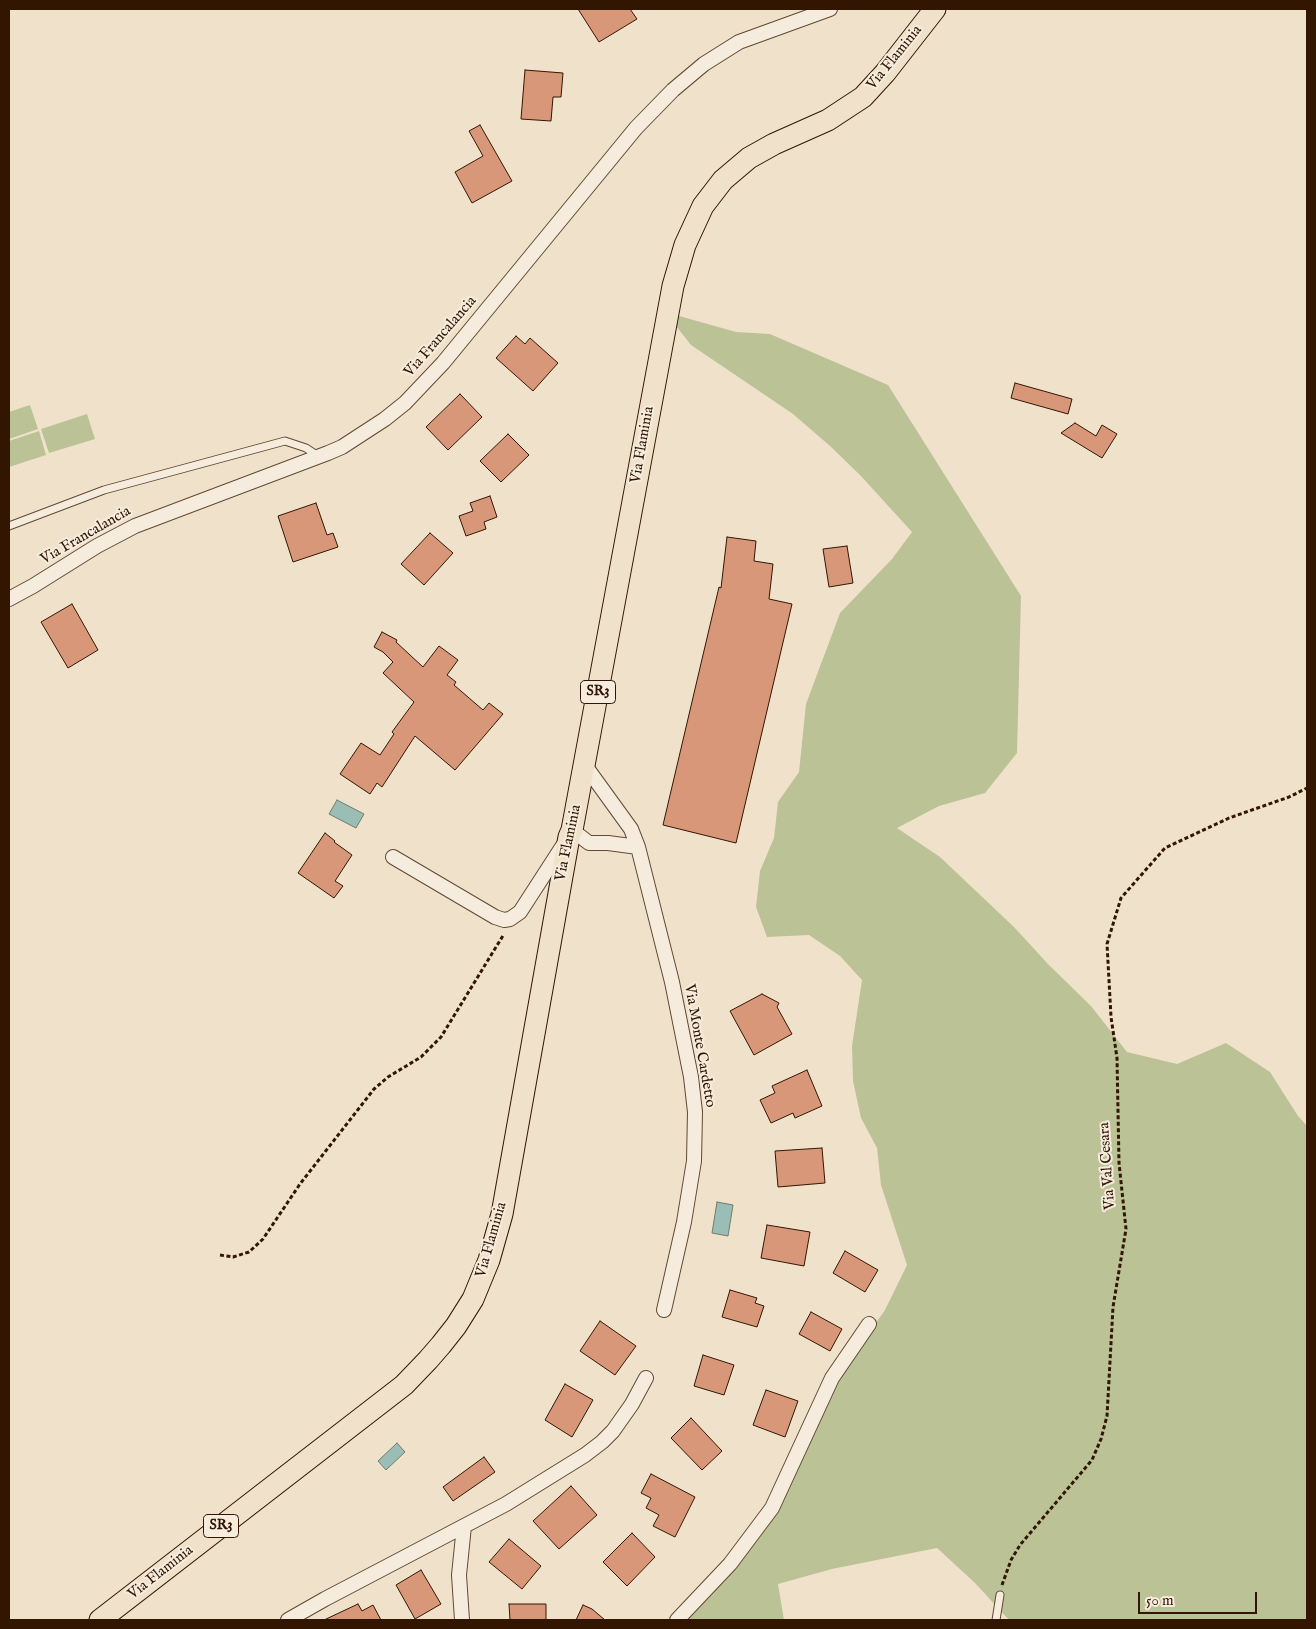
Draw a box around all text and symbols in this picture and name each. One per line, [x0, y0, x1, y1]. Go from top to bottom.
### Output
street label: Via Flaminia [864, 22, 926, 94]
street label: Via Francalancia [401, 293, 481, 381]
street label: Via Flaminia [627, 405, 659, 485]
street label: Via Francalancia [38, 503, 134, 569]
road number: SR3 [580, 680, 616, 704]
street label: Via Flaminia [552, 803, 586, 883]
street label: Via Monte Cardetto [679, 983, 719, 1109]
street label: Via Val Cesara [1096, 1122, 1120, 1210]
street label: Via Flaminia [473, 1200, 511, 1280]
road number: SR3 [204, 1514, 238, 1538]
street label: Via Flaminia [125, 1542, 197, 1604]
scale bar [1141, 1582, 1260, 1614]
text: 50 m [1146, 1591, 1174, 1610]

